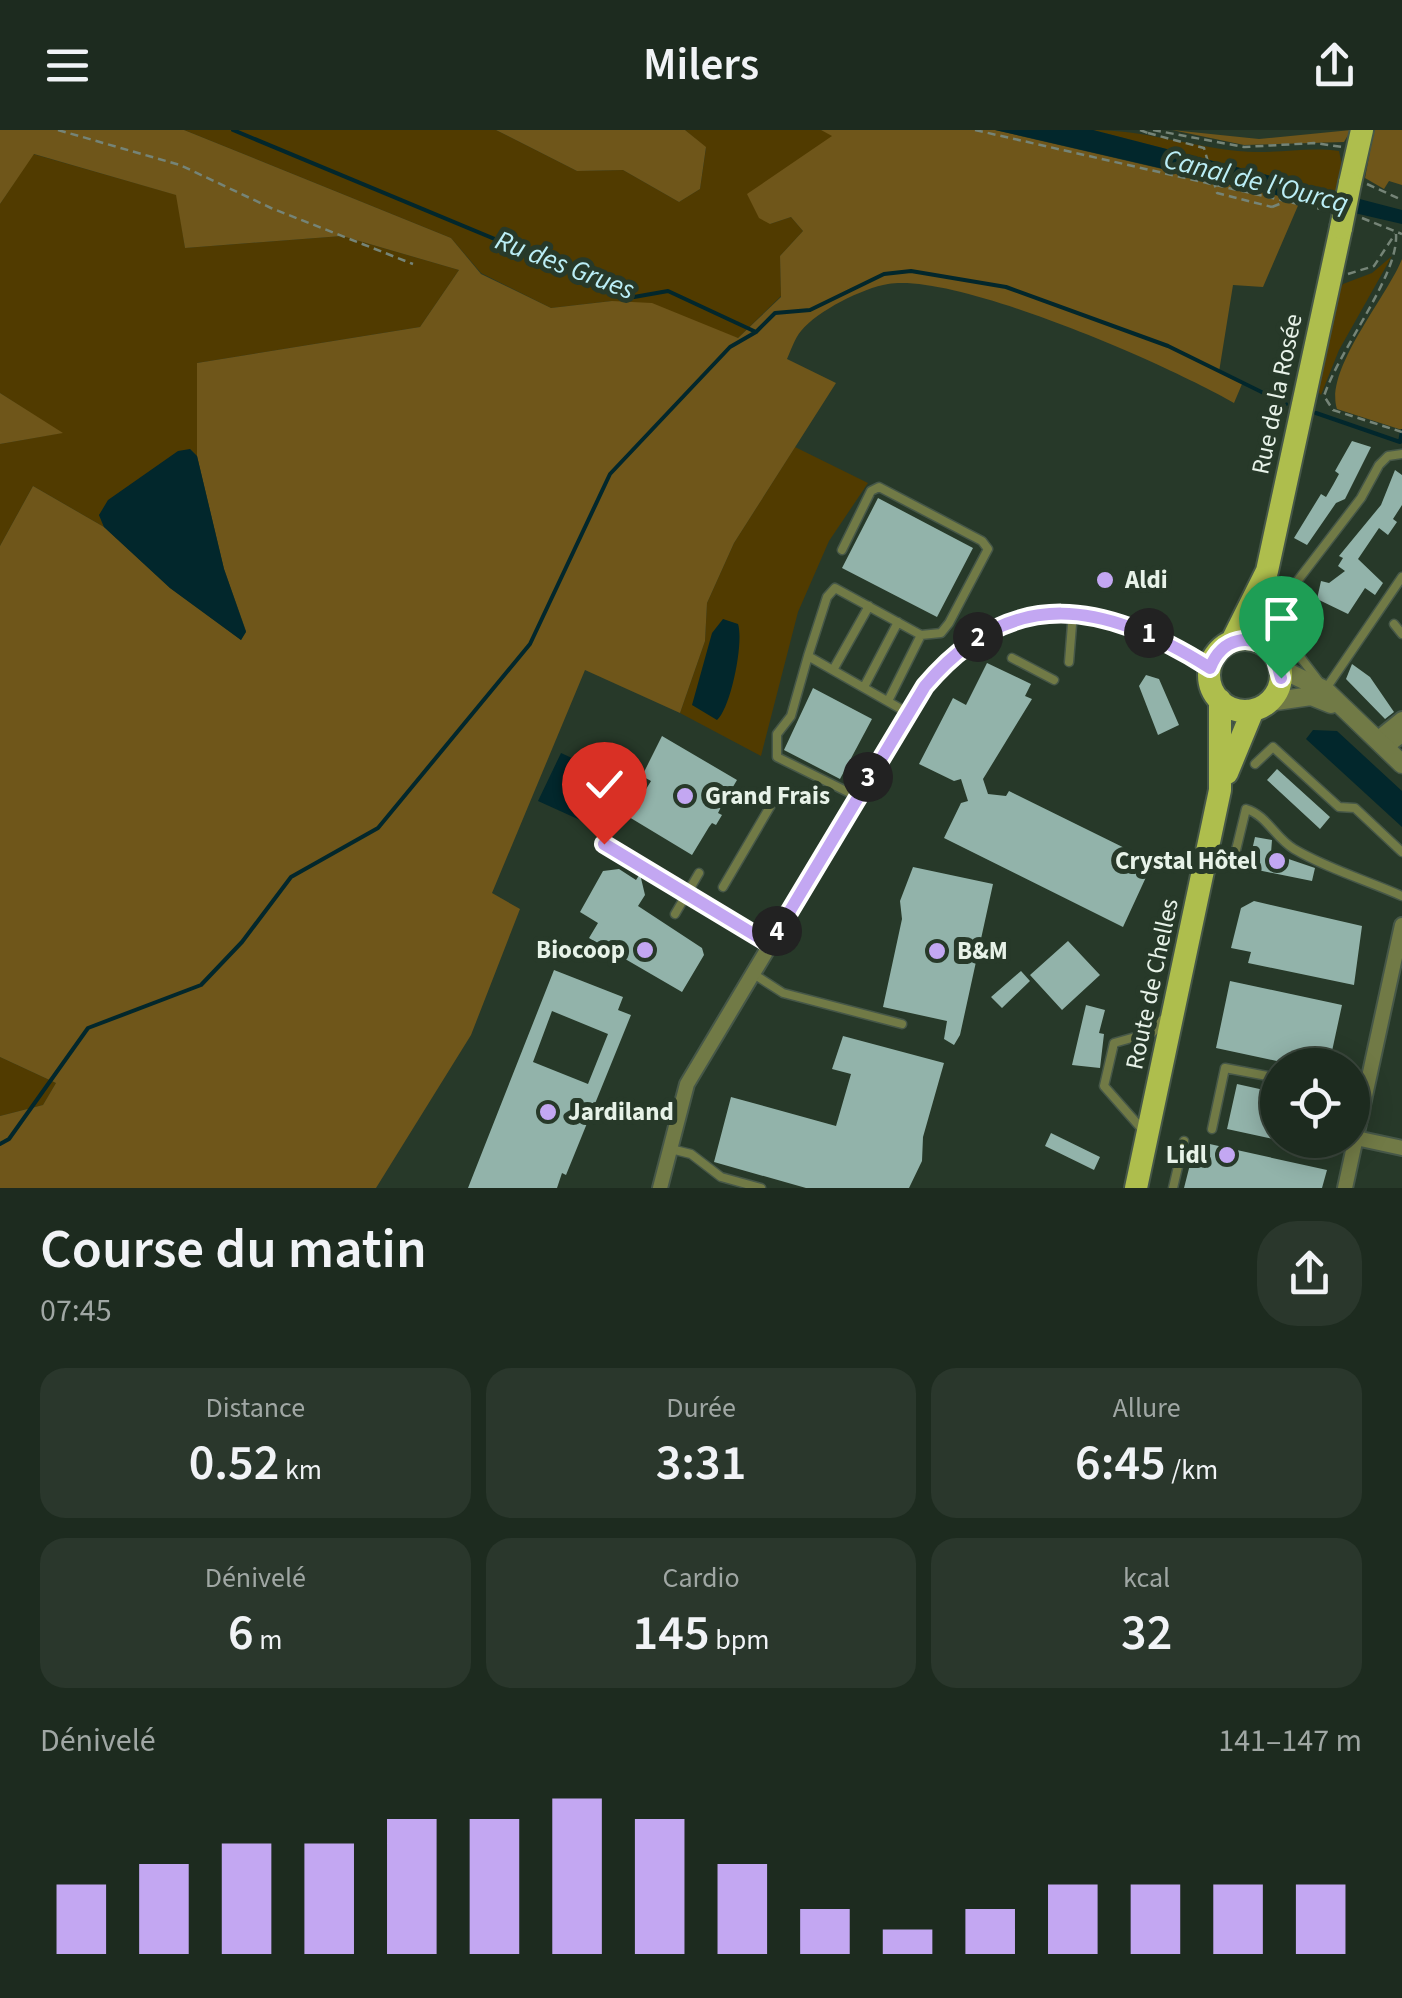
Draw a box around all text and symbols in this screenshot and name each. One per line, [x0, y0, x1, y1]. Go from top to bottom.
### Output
text: Milers [643, 33, 759, 97]
icon: menu [40, 38, 95, 93]
icon: share [1307, 38, 1362, 93]
water label: Canal de l'Ourcq [1160, 139, 1352, 223]
water label: Ru des Grues [489, 220, 641, 310]
street label: Rue de la Rosée [1242, 310, 1312, 478]
place label: Aldi [1124, 562, 1168, 598]
marker: Aldi [1094, 569, 1116, 591]
pin [1239, 576, 1324, 679]
icon: arrive [1254, 591, 1309, 646]
pin: 1 [1124, 608, 1174, 658]
pin: 2 [953, 612, 1003, 662]
text: 1 [1142, 613, 1156, 653]
text: 2 [971, 617, 985, 657]
pin [562, 742, 647, 845]
pin: 3 [843, 752, 893, 802]
icon: check [577, 757, 632, 812]
text: 3 [861, 757, 875, 797]
place label: Grand Frais [705, 778, 830, 814]
marker: Grand Frais [674, 785, 696, 807]
place label: Crystal Hôtel [1115, 843, 1257, 879]
marker: Crystal Hôtel [1266, 850, 1288, 872]
street label: Route de Chelles [1116, 895, 1188, 1073]
pin: 4 [752, 906, 802, 956]
text: 4 [770, 911, 784, 951]
place label: Biocoop [536, 932, 625, 968]
place label: B&M [957, 933, 1008, 969]
marker: Biocoop [634, 939, 656, 961]
marker: B&M [926, 940, 948, 962]
map controls [1260, 1048, 1370, 1158]
button: locate [1260, 1048, 1370, 1158]
place label: Jardiland [568, 1094, 674, 1130]
marker: Jardiland [537, 1101, 559, 1123]
place label: Lidl [1166, 1137, 1207, 1173]
marker: Lidl [1216, 1144, 1238, 1166]
text: Course du matin [40, 1211, 427, 1289]
button: share [1257, 1221, 1362, 1326]
text: 07:45 [40, 1288, 112, 1334]
text: Distance [206, 1388, 305, 1428]
text: Durée [666, 1388, 736, 1428]
text: Allure [1113, 1388, 1181, 1428]
text: 0.52 [189, 1428, 279, 1499]
text: 3:31 [656, 1428, 746, 1499]
text: 6:45 [1075, 1428, 1166, 1499]
text: km [279, 1450, 322, 1490]
text: /km [1166, 1450, 1218, 1490]
text: Dénivelé [205, 1558, 306, 1598]
text: Cardio [662, 1558, 740, 1598]
text: kcal [1123, 1558, 1170, 1598]
text: 6 [228, 1598, 254, 1669]
text: 145 [633, 1598, 710, 1669]
text: 32 [1121, 1598, 1172, 1669]
text: m [254, 1620, 283, 1660]
text: bpm [710, 1620, 769, 1660]
text: Dénivelé [40, 1718, 156, 1764]
text: 141–147 m [1218, 1718, 1362, 1764]

